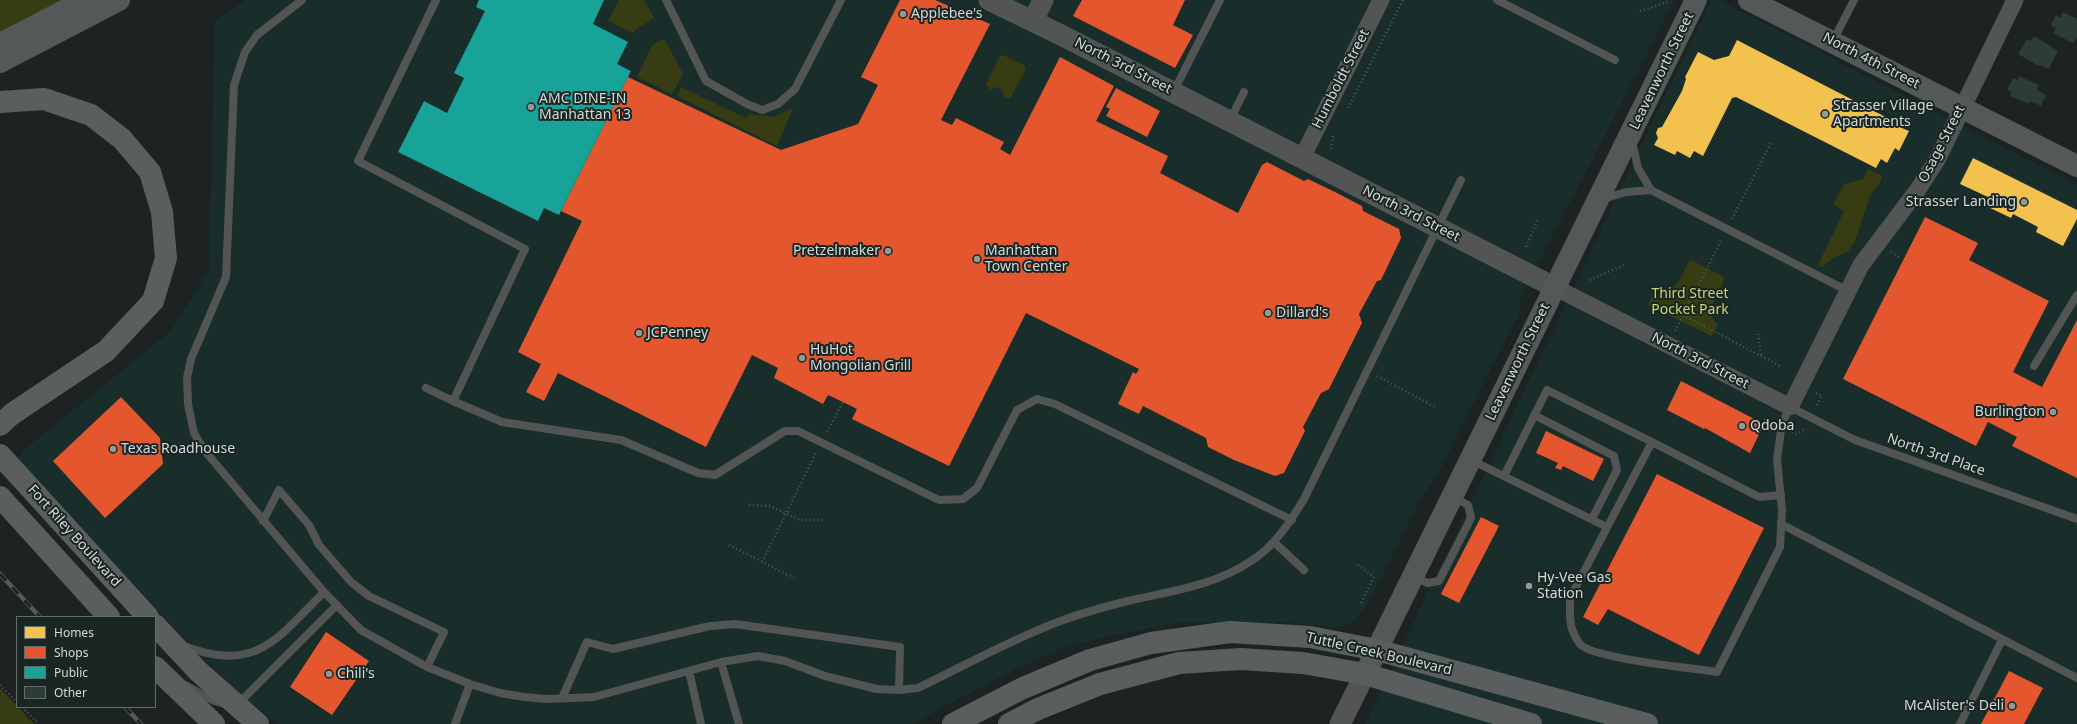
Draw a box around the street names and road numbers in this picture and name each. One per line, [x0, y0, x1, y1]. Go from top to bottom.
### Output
street label: Leavenworth Street [1626, 10, 1698, 132]
street label: Humboldt Street [1309, 27, 1373, 131]
street label: North 4th Street [1820, 29, 1922, 93]
street label: North 3rd Street [1071, 34, 1175, 98]
street label: Osage Street [1915, 102, 1969, 186]
street label: North 3rd Street [1359, 182, 1463, 246]
street label: Leavenworth Street [1482, 301, 1554, 423]
street label: North 3rd Street [1648, 329, 1752, 393]
street label: North 3rd Place [1885, 430, 1987, 480]
street label: Fort Riley Boulevard [24, 482, 124, 590]
street label: Tuttle Creek Boulevard [1305, 629, 1453, 679]

